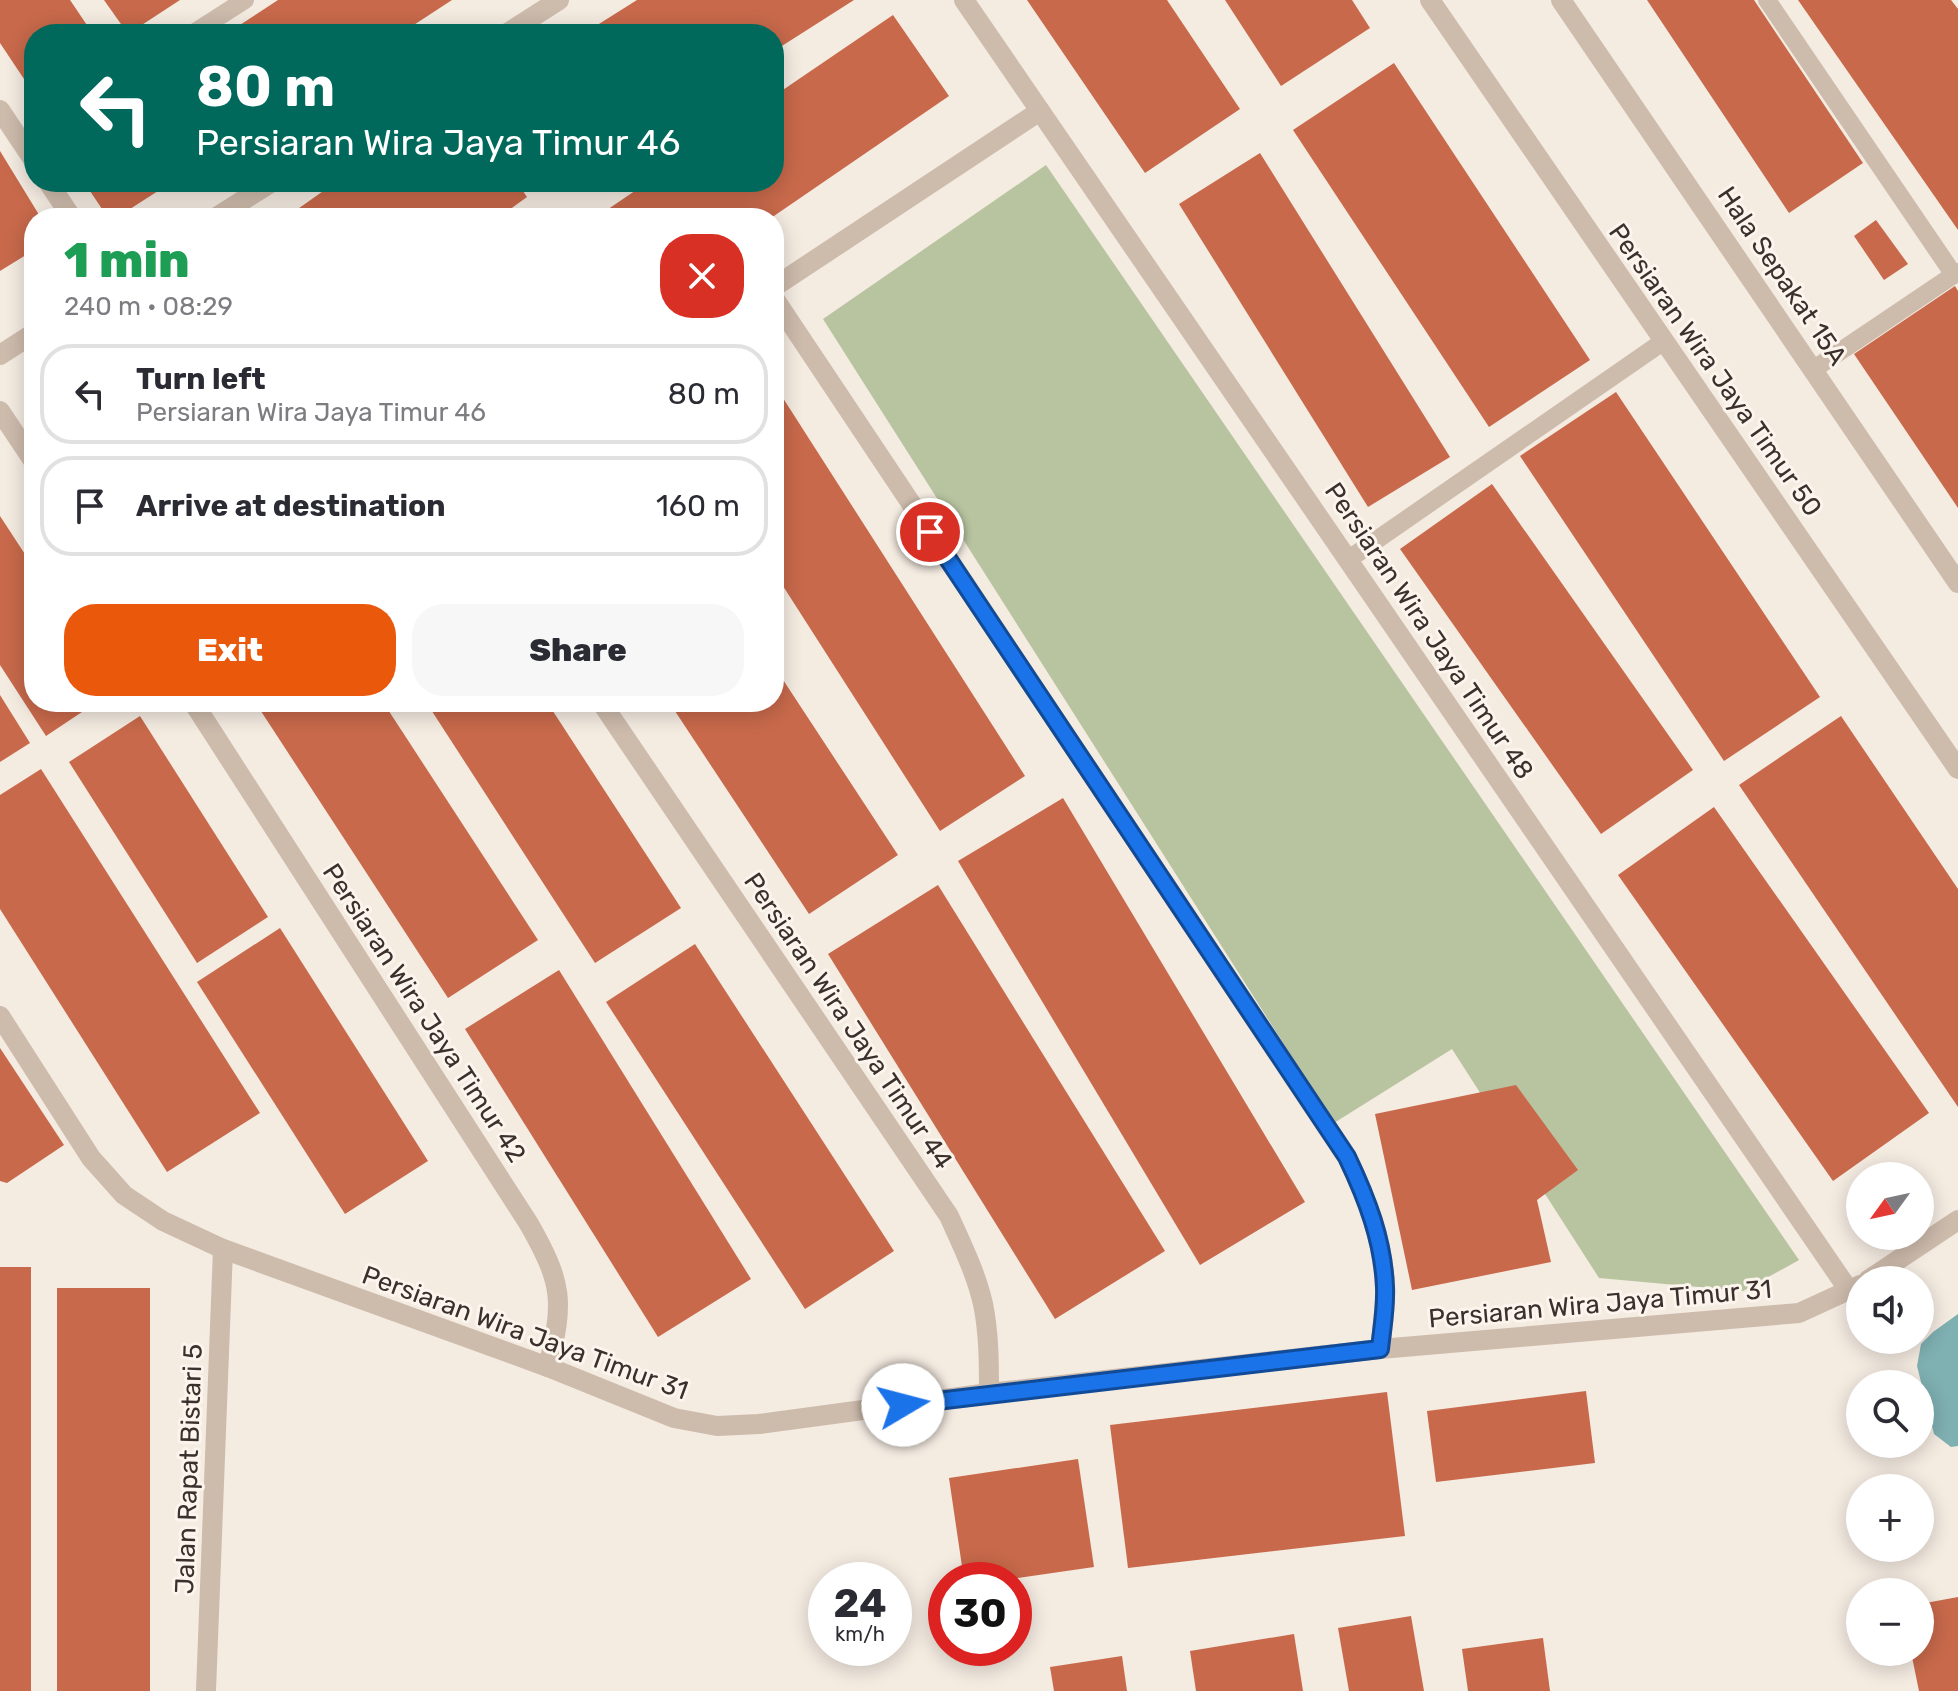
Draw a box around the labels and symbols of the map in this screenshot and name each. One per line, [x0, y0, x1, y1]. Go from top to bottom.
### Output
street label: Hala Sepakat 15A [1711, 181, 1853, 371]
street label: Persiaran Wira Jaya Timur 50 [1602, 218, 1828, 522]
street label: Persiaran Wira Jaya Timur 48 [1318, 477, 1540, 785]
pin [896, 498, 964, 566]
street label: Persiaran Wira Jaya Timur 42 [316, 858, 532, 1168]
street label: Persiaran Wira Jaya Timur 44 [737, 867, 959, 1175]
north arrow [1846, 1162, 1934, 1250]
street label: Persiaran Wira Jaya Timur 31 [358, 1260, 692, 1406]
street label: Persiaran Wira Jaya Timur 31 [1427, 1274, 1773, 1334]
street label: Jalan Rapat Bistari 5 [169, 1343, 209, 1595]
position arrow [861, 1363, 945, 1447]
speed limit sign: 30 [928, 1562, 1032, 1666]

